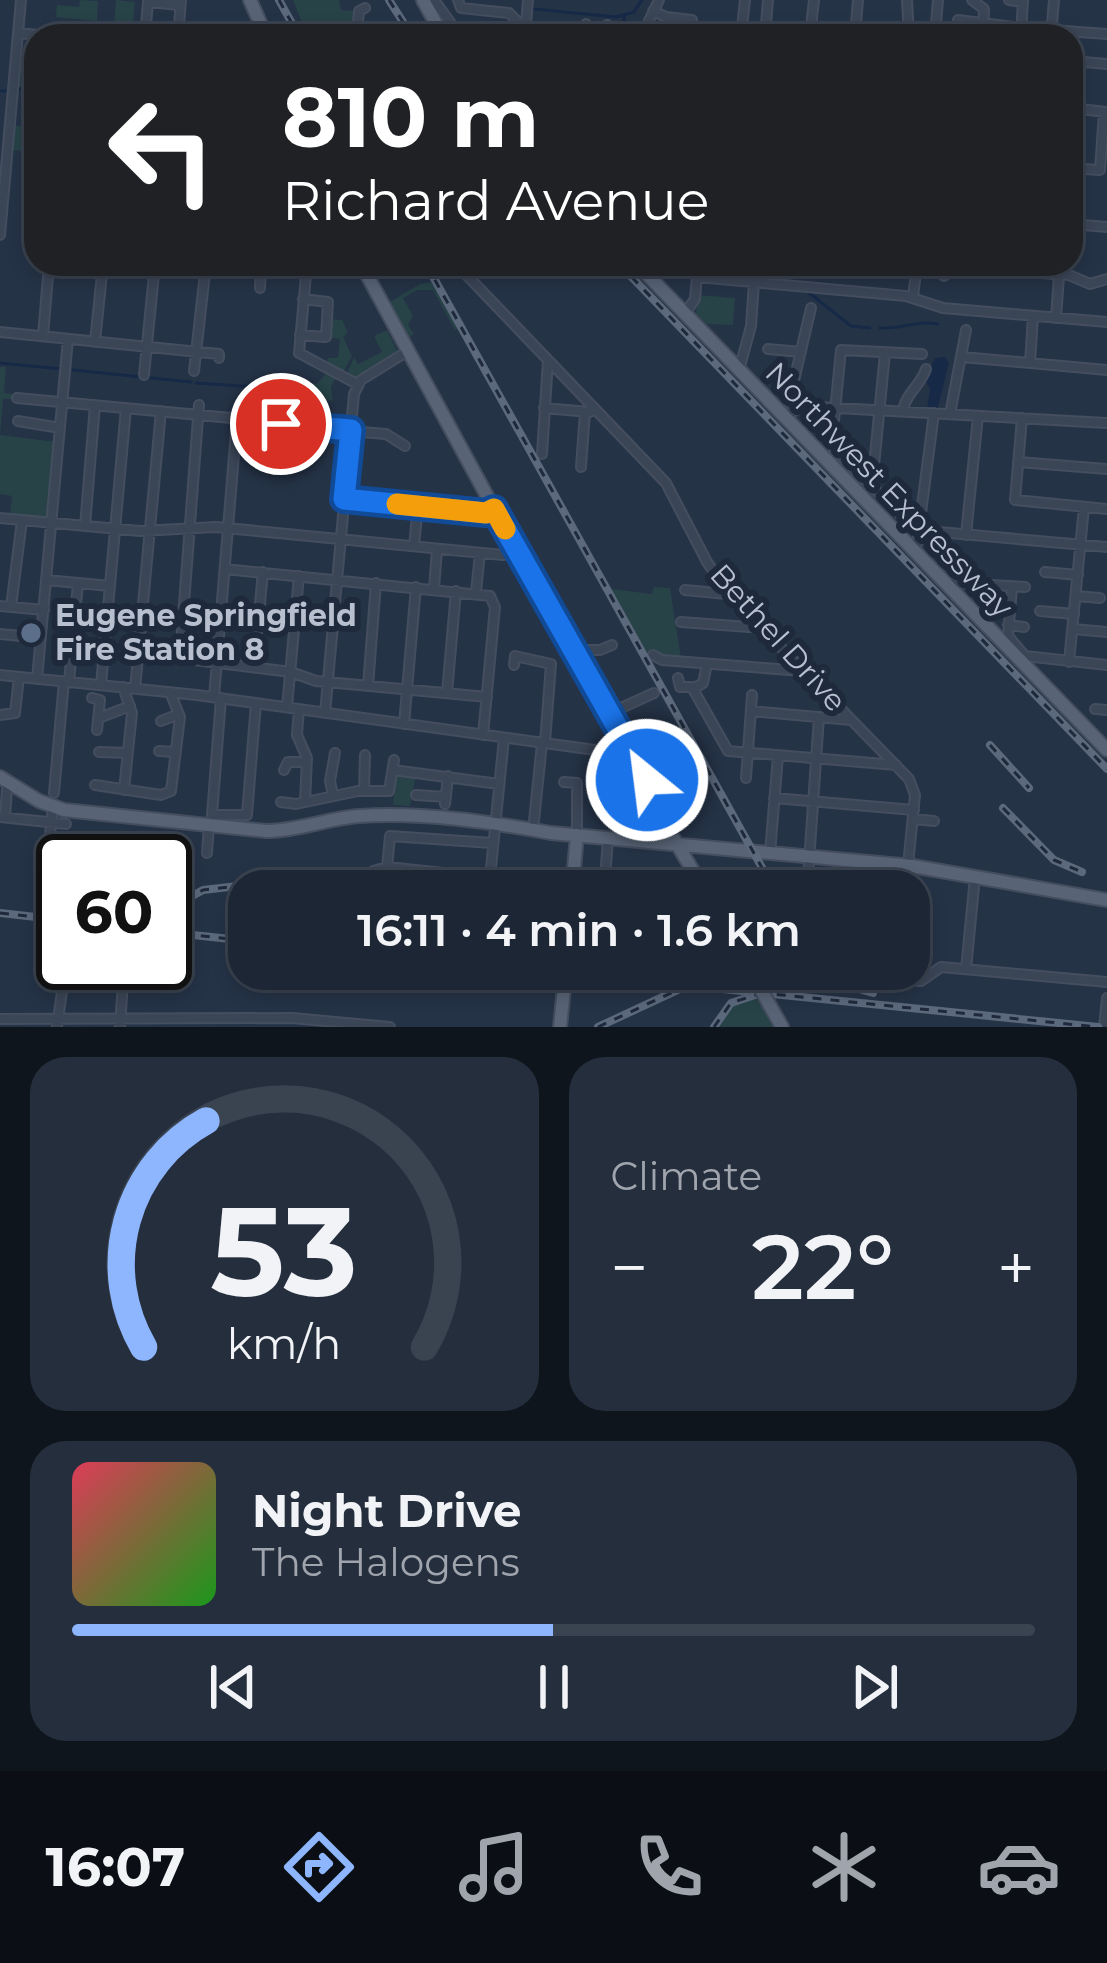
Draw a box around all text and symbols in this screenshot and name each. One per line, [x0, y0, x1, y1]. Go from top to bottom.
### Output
text: 810 m [282, 66, 539, 168]
icon: left [84, 72, 240, 228]
text: Richard Avenue [282, 168, 709, 234]
street label: Northwest Expressway [758, 354, 1021, 625]
pin [230, 373, 332, 475]
icon: arrive [248, 391, 314, 457]
street label: Bethel Drive [702, 556, 854, 719]
place label: Eugene Springfield Fire Station 8 [55, 597, 357, 668]
marker: Eugene Springfield Fire Station 8 [18, 620, 44, 646]
position arrow [584, 717, 710, 843]
speed limit sign: 60 [36, 834, 192, 990]
text: 16:11 · 4 min · 1.6 km [357, 902, 801, 957]
text: Climate [611, 1152, 762, 1200]
text: 53 [210, 1175, 358, 1327]
text: 22° [752, 1212, 894, 1322]
text: − [611, 1227, 648, 1308]
text: + [997, 1227, 1035, 1308]
text: km/h [227, 1317, 341, 1370]
text: Night Drive [252, 1483, 521, 1538]
text: The Halogens [252, 1538, 520, 1586]
icon: previous [200, 1654, 266, 1720]
icon: pause [521, 1654, 587, 1720]
icon: next [842, 1654, 908, 1720]
icon: directions [277, 1825, 361, 1909]
icon: music [452, 1825, 536, 1909]
icon: phone [627, 1825, 711, 1909]
icon: climate [802, 1825, 886, 1909]
icon: car [977, 1825, 1061, 1909]
text: 16:07 [46, 1834, 185, 1900]

